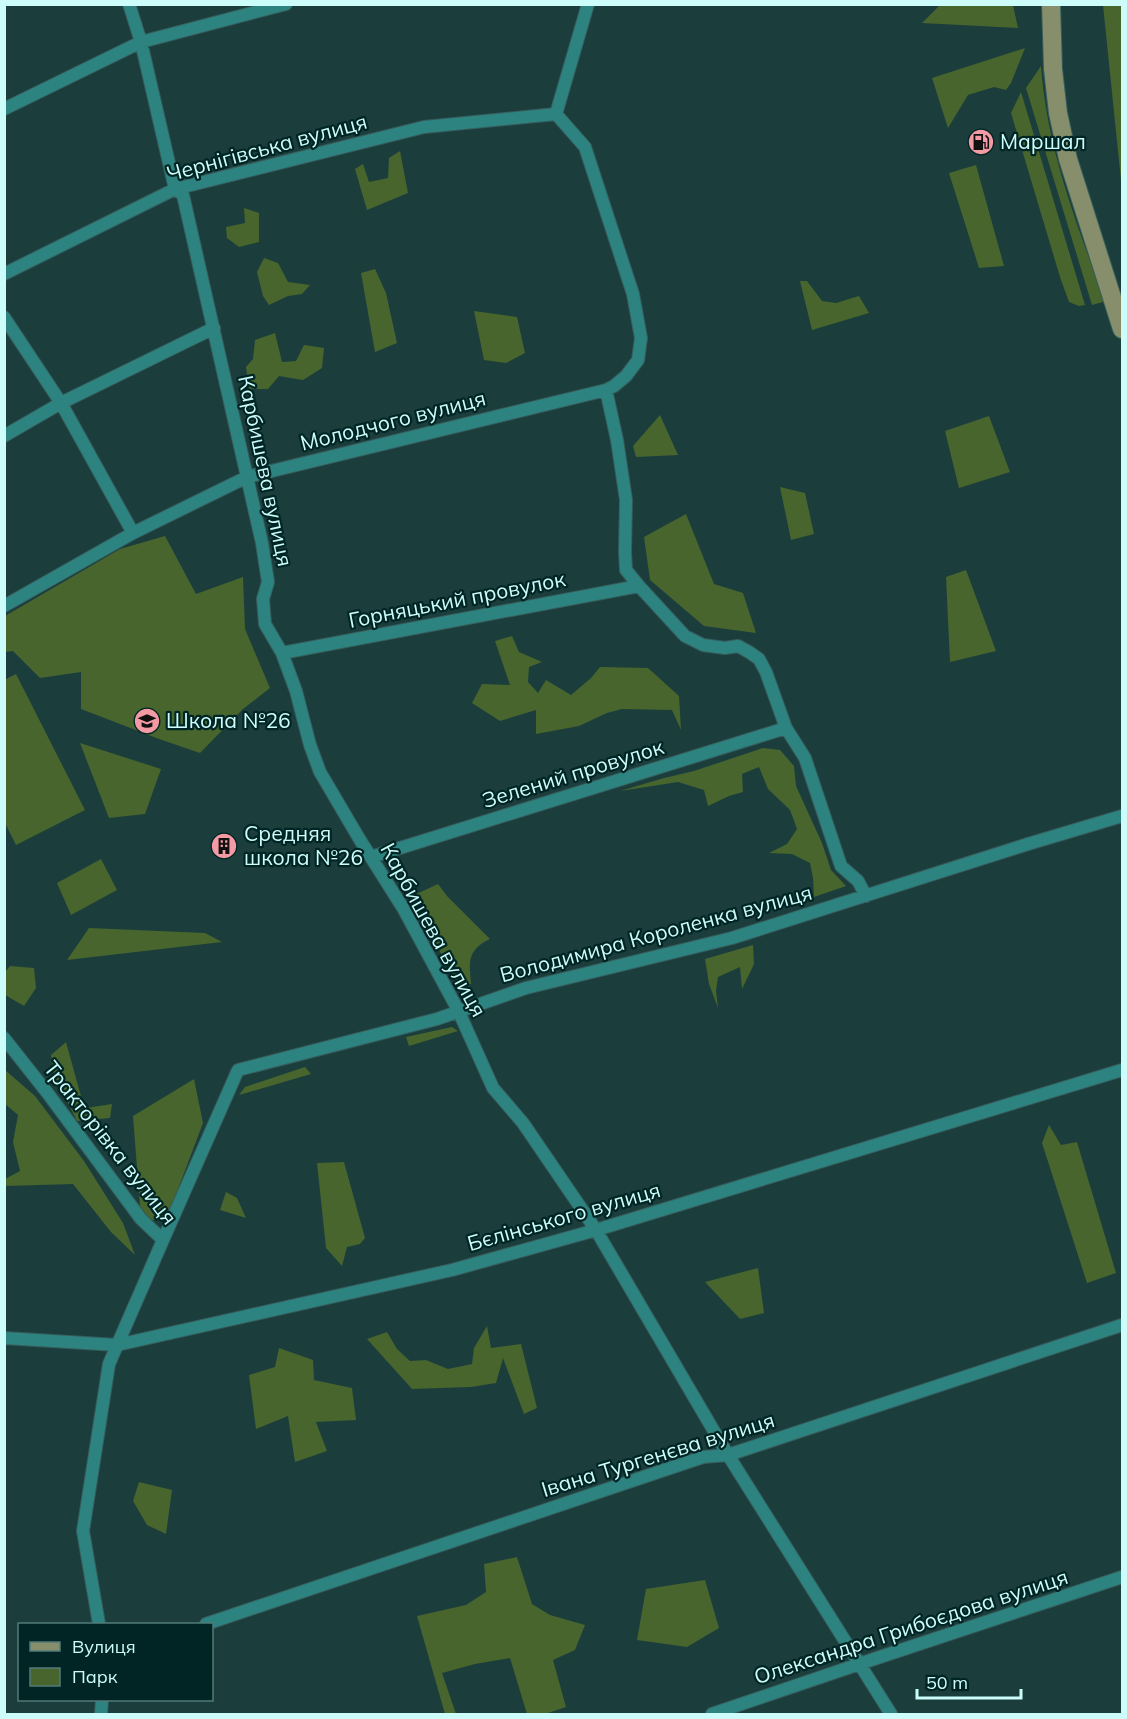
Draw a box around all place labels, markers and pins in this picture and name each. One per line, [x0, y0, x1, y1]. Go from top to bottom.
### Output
fuel station icon: Маршал [966, 127, 996, 157]
place label: Маршал [1000, 128, 1086, 154]
school or university icon: Школа №26 [132, 706, 162, 736]
place label: Школа №26 [166, 707, 291, 733]
place label: Средняя школа №26 [244, 820, 363, 870]
building icon: Средняя школа №26 [209, 831, 239, 861]

